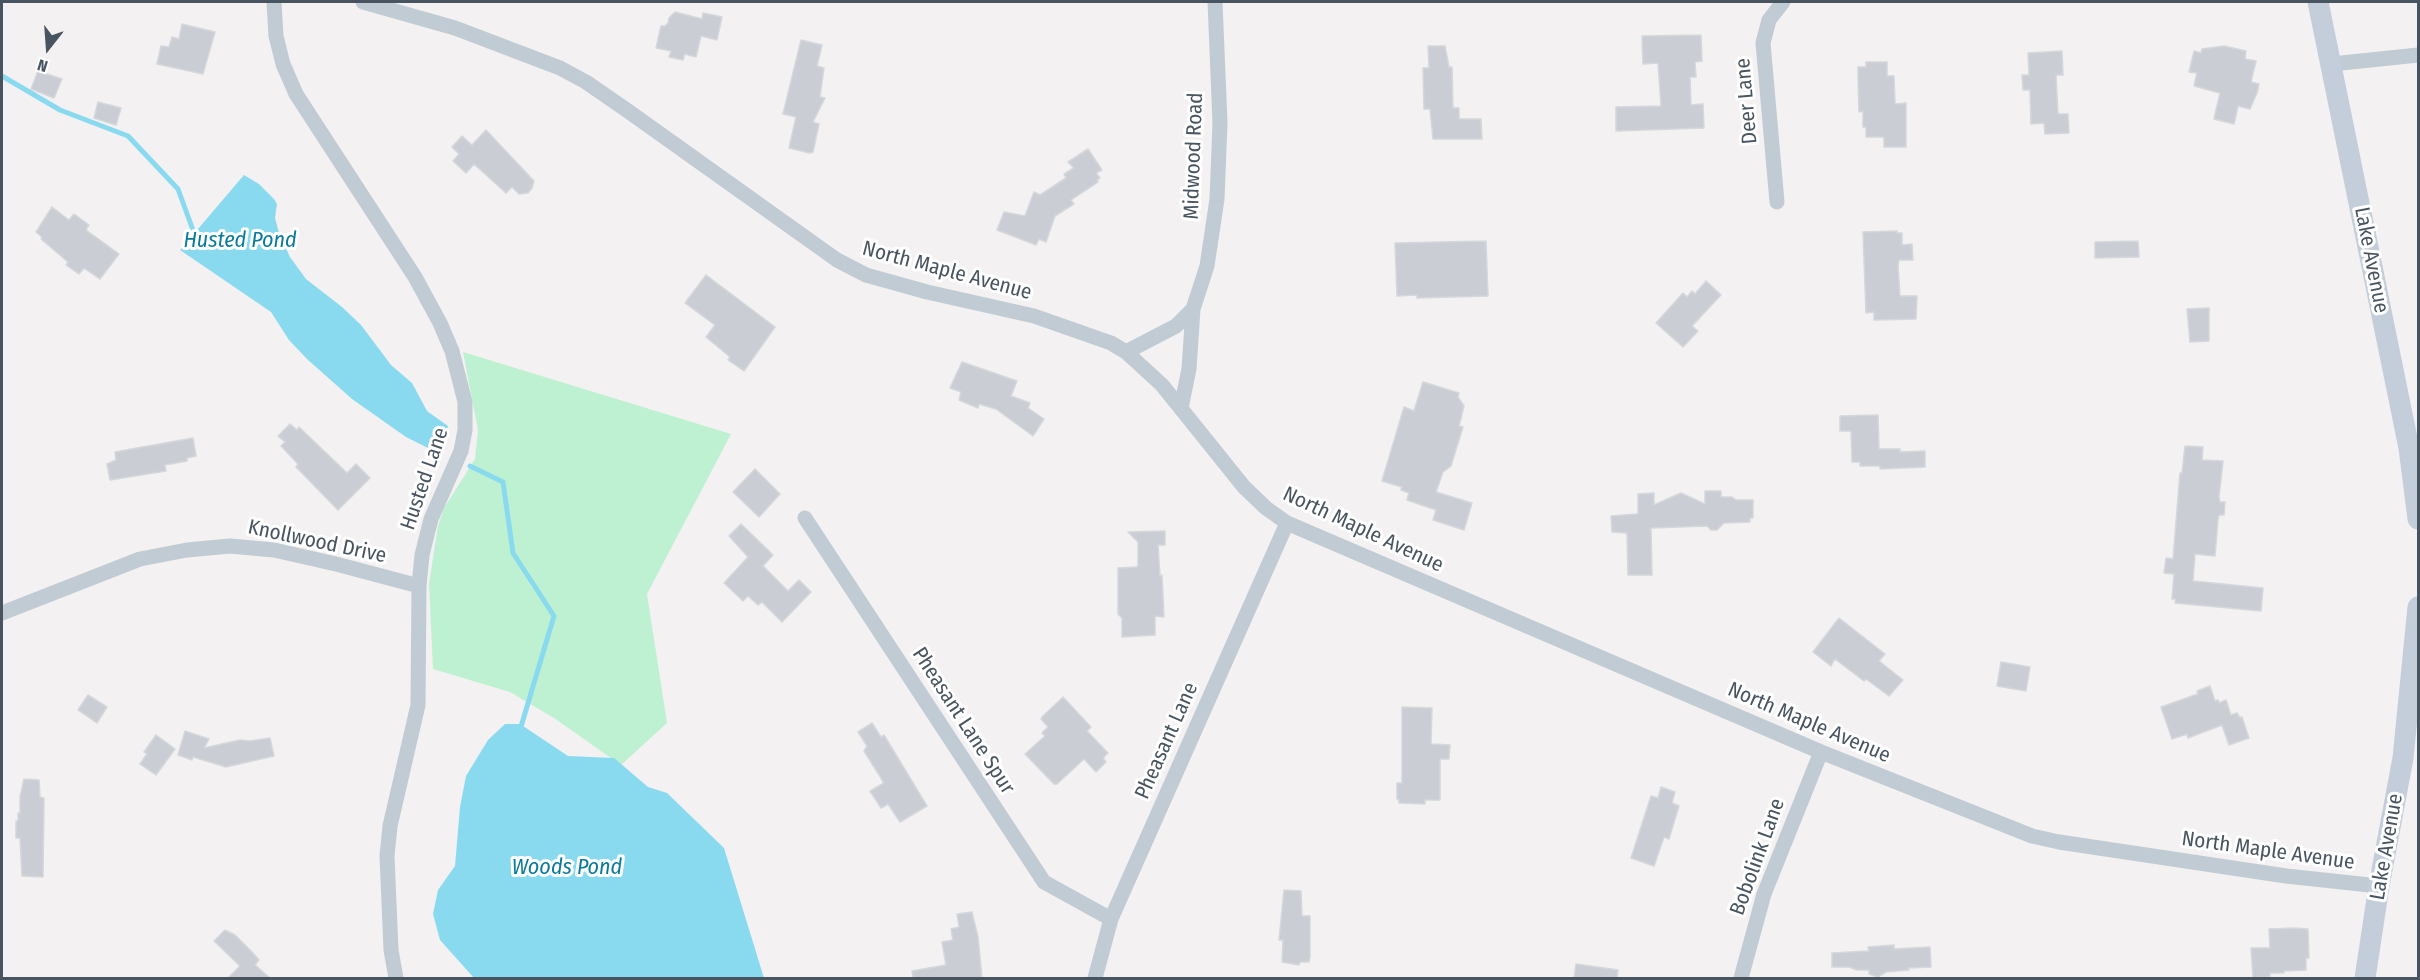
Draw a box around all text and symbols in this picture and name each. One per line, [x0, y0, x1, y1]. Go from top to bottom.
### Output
north arrow [18, 18, 78, 78]
text: N [35, 55, 50, 76]
street label: Deer Lane [1731, 57, 1763, 145]
street label: Midwood Road [1179, 92, 1209, 220]
street label: Lake Avenue [2348, 205, 2394, 315]
water label: Husted Pond [183, 228, 297, 254]
street label: North Maple Avenue [860, 236, 1034, 306]
street label: Husted Lane [396, 424, 454, 534]
street label: North Maple Avenue [1279, 482, 1447, 578]
street label: Knollwood Drive [246, 515, 388, 569]
street label: Pheasant Lane Spur [906, 643, 1020, 799]
street label: North Maple Avenue [1724, 677, 1894, 769]
street label: Pheasant Lane [1130, 679, 1204, 803]
street label: Lake Avenue [2365, 792, 2409, 902]
street label: Bobolink Lane [1725, 795, 1791, 919]
street label: North Maple Avenue [2180, 826, 2356, 876]
water label: Woods Pond [512, 855, 622, 881]

